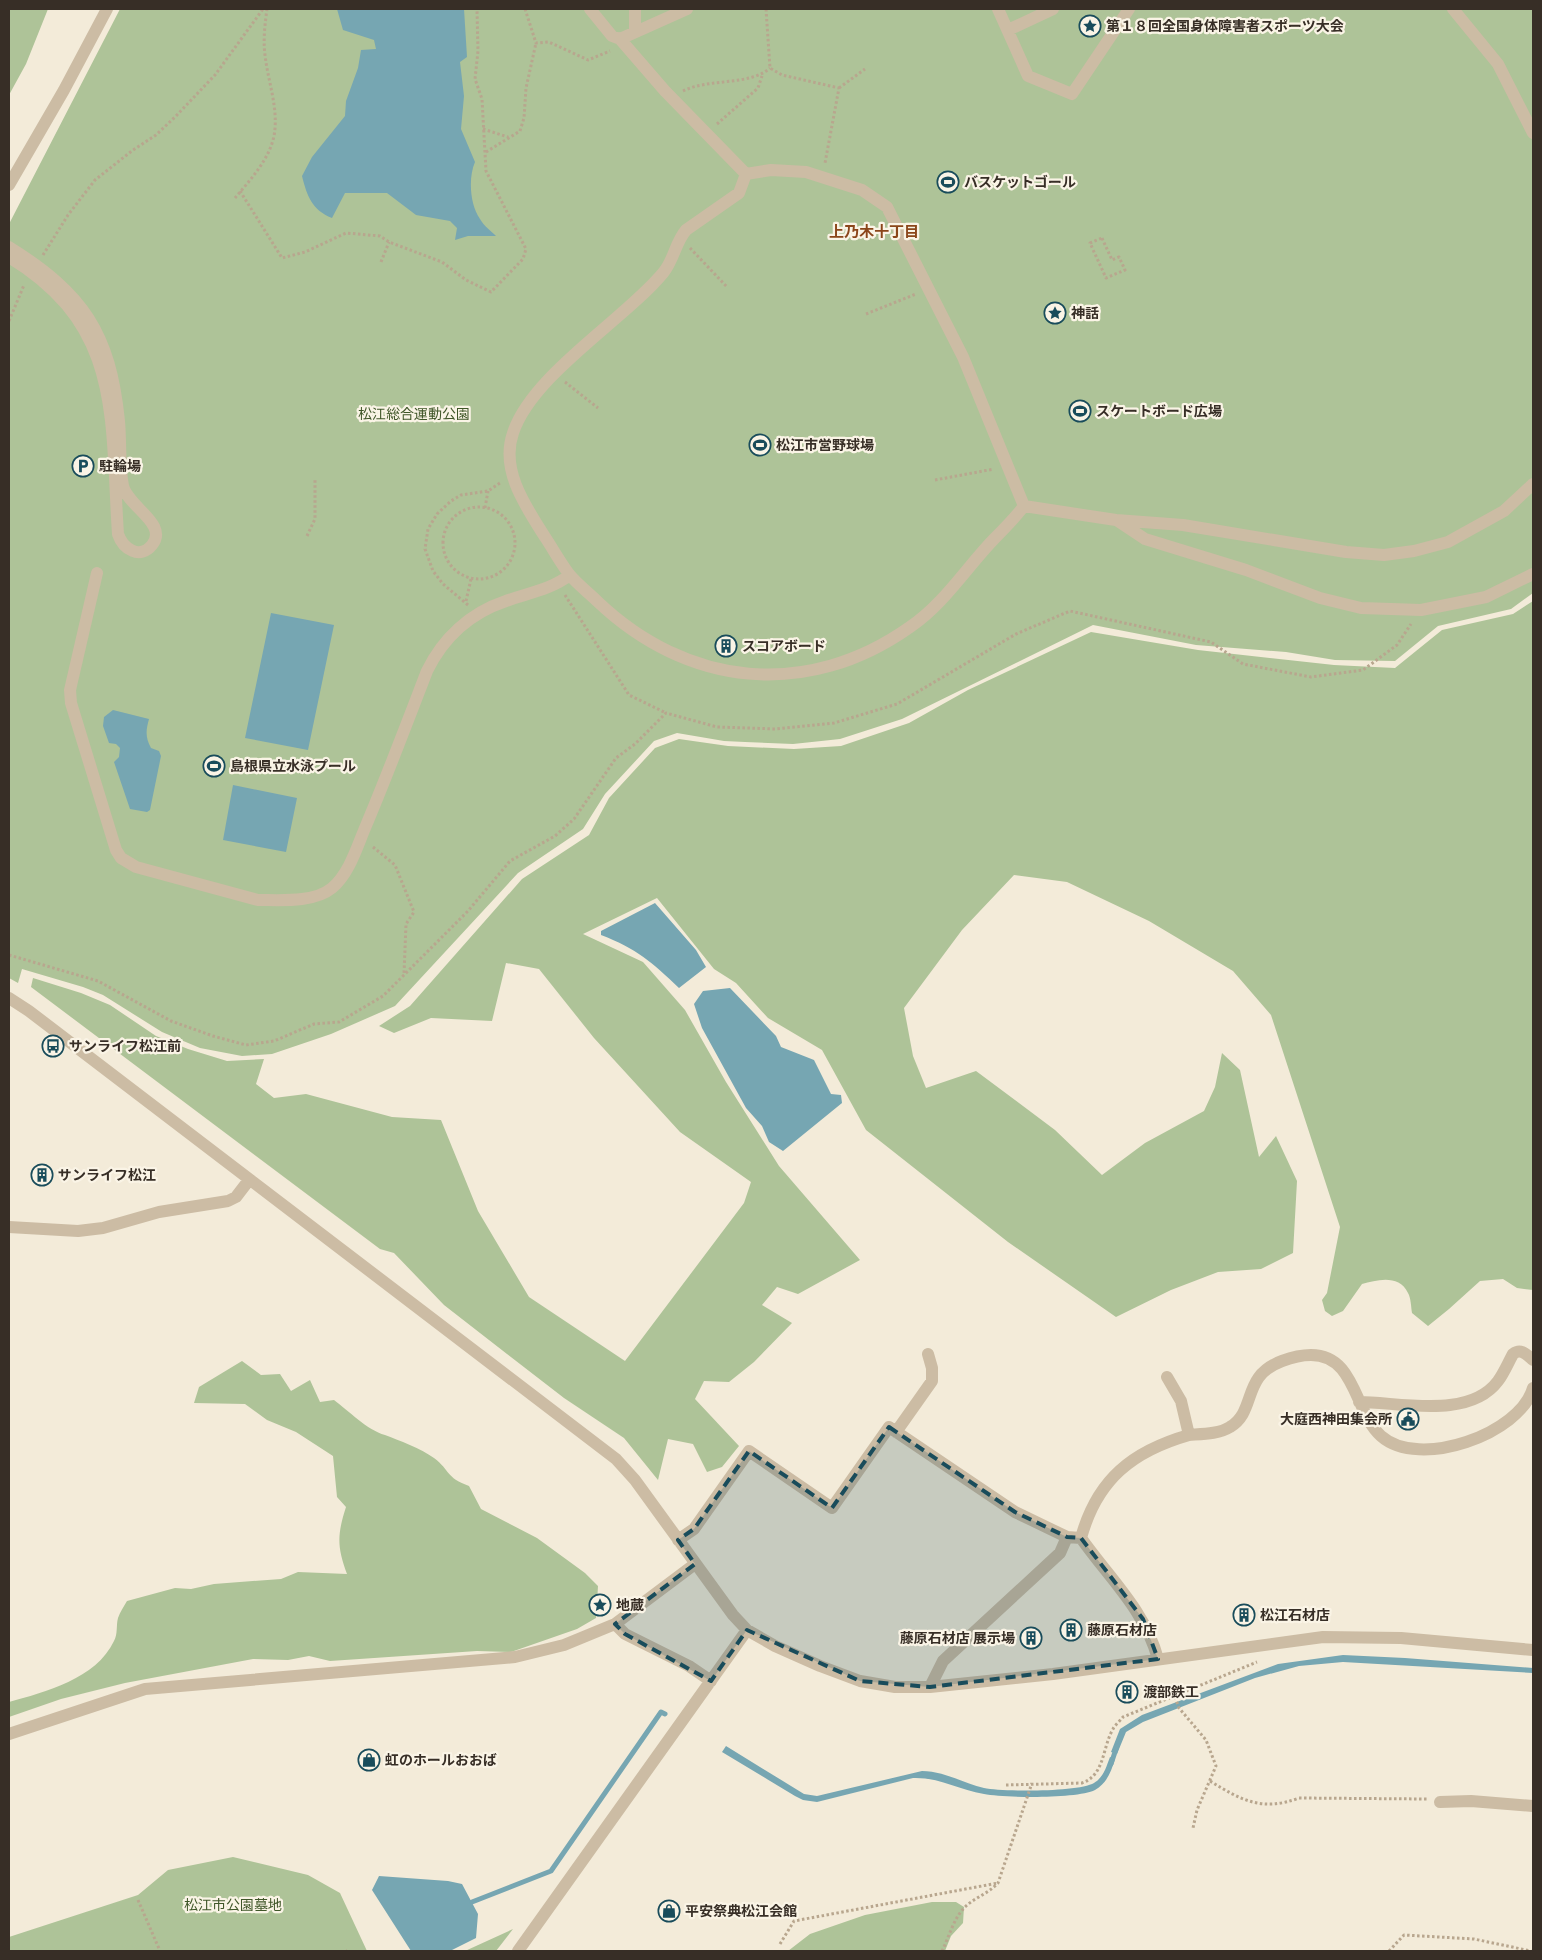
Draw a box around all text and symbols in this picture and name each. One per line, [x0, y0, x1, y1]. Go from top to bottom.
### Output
place icon: 第１８回全国身体障害者スポーツ大会 [1078, 14, 1102, 38]
place label: 第１８回全国身体障害者スポーツ大会 [1106, 18, 1344, 34]
sports icon: バスケットゴール [936, 170, 960, 194]
place label: バスケットゴール [964, 174, 1076, 190]
district label: 上乃木十丁目 [829, 223, 919, 241]
place icon: 神話 [1043, 301, 1067, 325]
place label: 神話 [1071, 305, 1099, 321]
sports icon: スケートボード広場 [1068, 399, 1092, 423]
place label: スケートボード広場 [1096, 403, 1222, 419]
park label: 松江総合運動公園 [358, 406, 470, 422]
sports icon: 松江市営野球場 [748, 433, 772, 457]
place label: 松江市営野球場 [776, 437, 874, 453]
parking icon: 駐輪場 [71, 454, 95, 478]
place label: 駐輪場 [99, 458, 141, 474]
building icon: スコアボード [714, 634, 738, 658]
place label: スコアボード [742, 638, 826, 654]
sports icon: 島根県立水泳プール [202, 754, 226, 778]
place label: 島根県立水泳プール [230, 758, 356, 774]
bus stop icon: サンライフ松江前 [41, 1034, 65, 1058]
place label: サンライフ松江前 [69, 1038, 181, 1054]
building icon: サンライフ松江 [30, 1163, 54, 1187]
place label: サンライフ松江 [58, 1167, 156, 1183]
public building icon: 大庭西神田集会所 [1396, 1407, 1420, 1431]
place label: 大庭西神田集会所 [1280, 1411, 1392, 1427]
place icon: 地蔵 [588, 1593, 612, 1617]
place label: 地蔵 [616, 1597, 644, 1613]
building icon: 松江石材店 [1232, 1603, 1256, 1627]
place label: 松江石材店 [1260, 1607, 1330, 1623]
building icon: 藤原石材店 [1059, 1618, 1083, 1642]
place label: 藤原石材店 [1087, 1622, 1157, 1638]
building icon: 藤原石材店 展示場 [1019, 1626, 1043, 1650]
place label: 藤原石材店 展示場 [900, 1630, 1015, 1646]
building icon: 渡部鉄工 [1115, 1680, 1139, 1704]
place label: 渡部鉄工 [1143, 1684, 1199, 1700]
shop icon: 虹のホールおおば [357, 1748, 381, 1772]
place label: 虹のホールおおば [385, 1752, 497, 1768]
park label: 松江市公園墓地 [184, 1897, 282, 1913]
shop icon: 平安祭典松江会館 [657, 1899, 681, 1923]
place label: 平安祭典松江会館 [685, 1903, 797, 1919]

